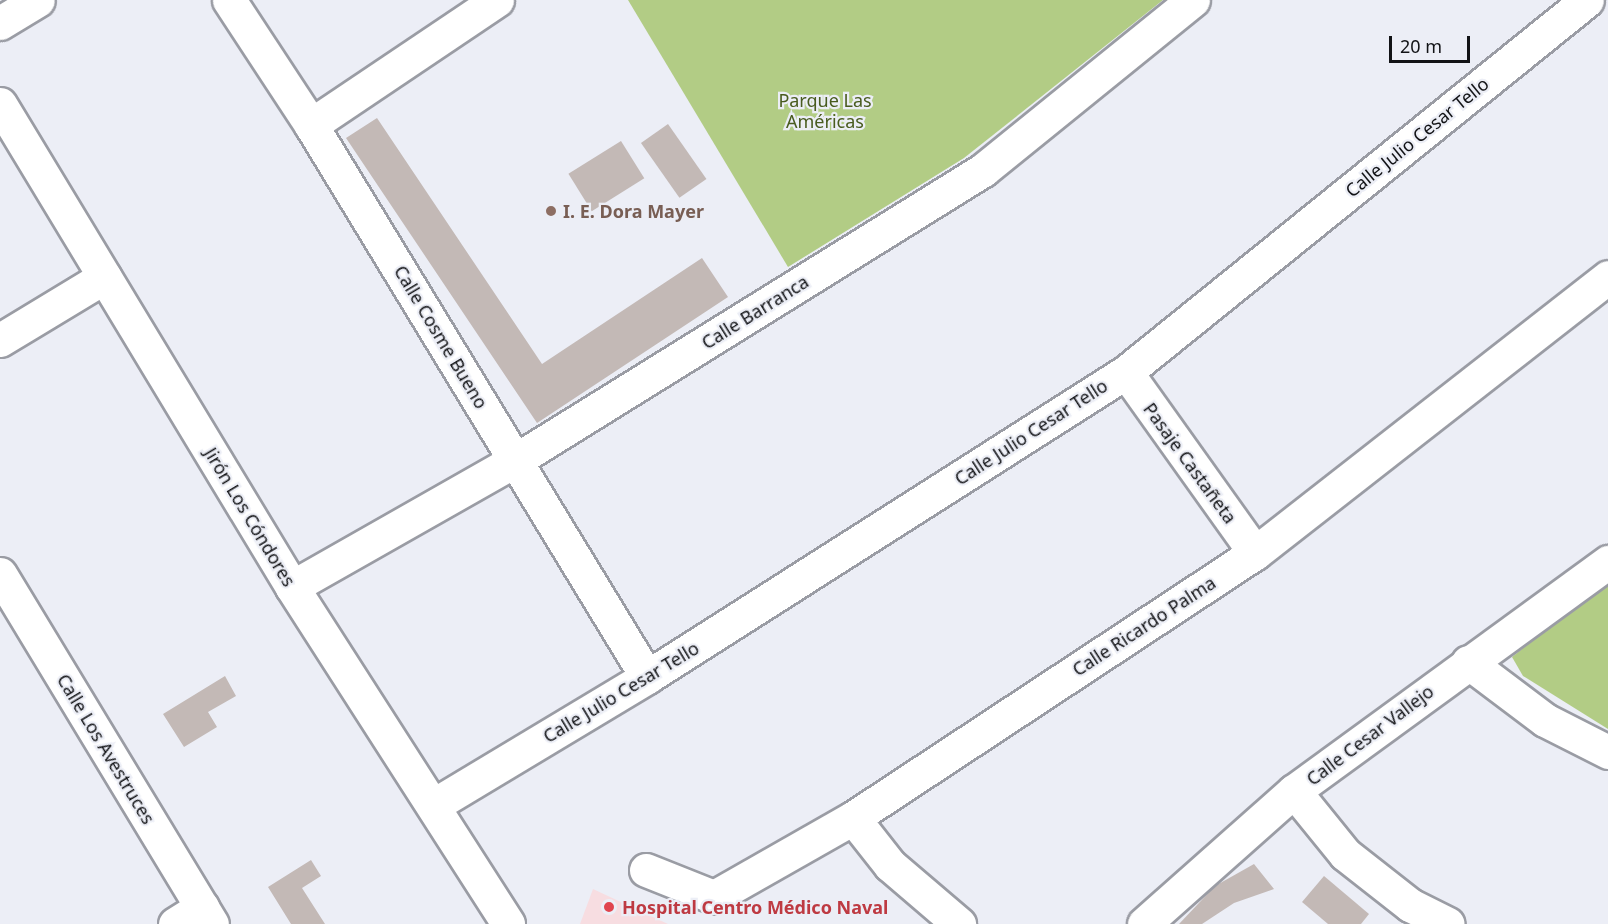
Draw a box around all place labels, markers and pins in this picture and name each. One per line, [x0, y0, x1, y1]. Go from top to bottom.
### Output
place label: I. E. Dora Mayer [563, 200, 704, 222]
marker: I. E. Dora Mayer [544, 204, 558, 218]
place label: Hospital Centro Médico Naval [622, 896, 888, 918]
marker: Hospital Centro Médico Naval [600, 898, 618, 916]

